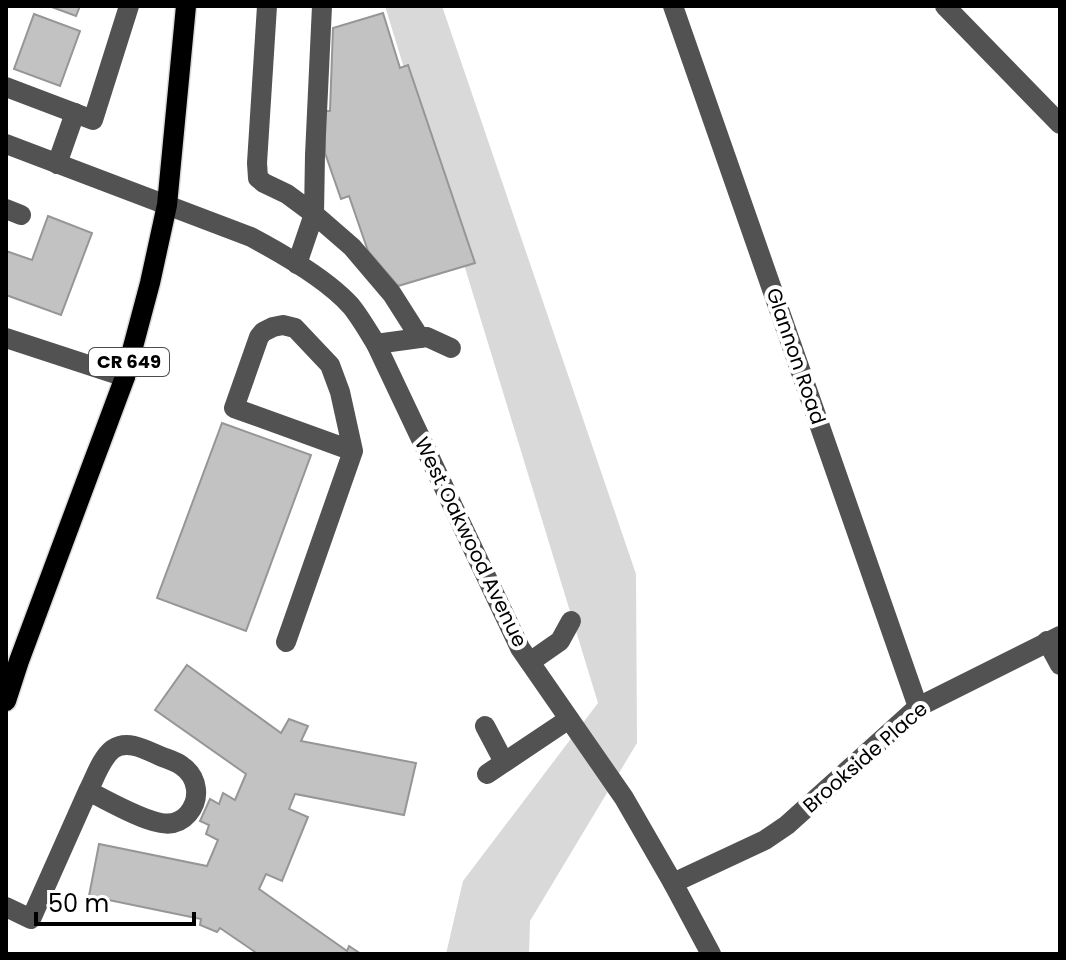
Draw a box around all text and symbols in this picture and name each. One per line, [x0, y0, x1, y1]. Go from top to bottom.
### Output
street label: Glannon Road [760, 284, 832, 428]
road number: CR 649 [89, 348, 169, 376]
street label: West Oakwood Avenue [408, 432, 534, 652]
street label: Brookside Place [797, 695, 933, 819]
scale bar [36, 876, 194, 926]
text: 50 m [48, 887, 109, 920]

